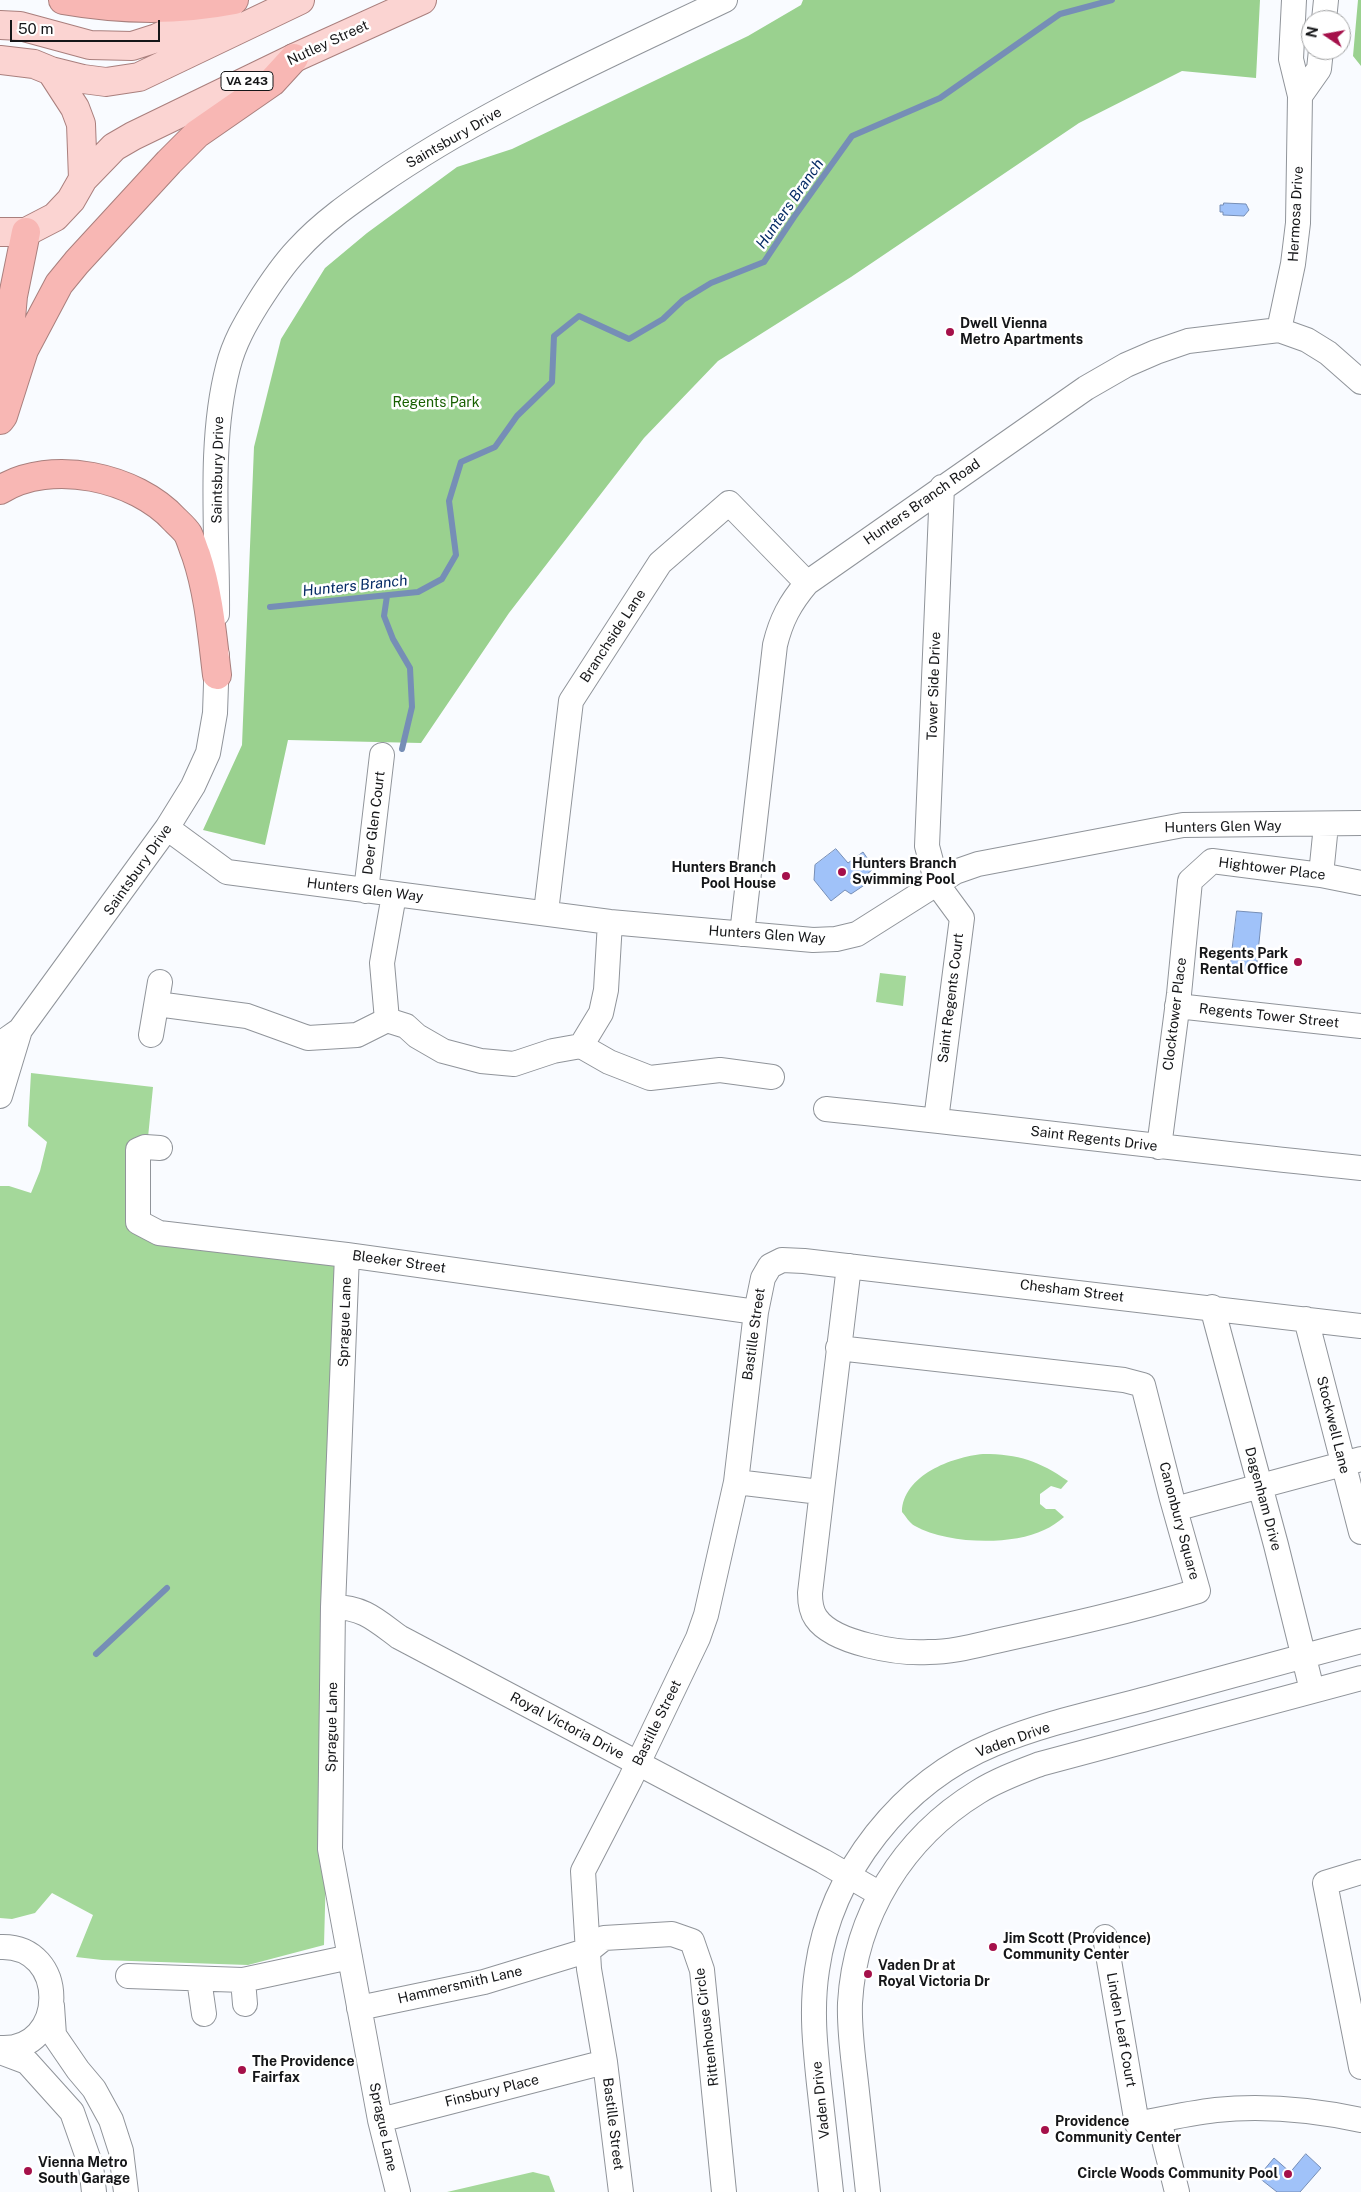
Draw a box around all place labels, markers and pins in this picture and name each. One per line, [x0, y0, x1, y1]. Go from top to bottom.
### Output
place label: Dwell Vienna Metro Apartments [960, 316, 1083, 348]
marker: Dwell Vienna Metro Apartments [944, 326, 956, 338]
place label: Hunters Branch Swimming Pool [852, 856, 956, 889]
place label: Hunters Branch Pool House [672, 860, 776, 892]
marker: Hunters Branch Swimming Pool [836, 866, 848, 878]
marker: Hunters Branch Pool House [780, 870, 792, 882]
place label: Regents Park Rental Office [1199, 946, 1288, 979]
marker: Regents Park Rental Office [1292, 956, 1304, 968]
place label: Jim Scott (Providence) Community Center [1003, 1931, 1151, 1964]
marker: Jim Scott (Providence) Community Center [987, 1941, 999, 1953]
place label: Vaden Dr at Royal Victoria Dr [878, 1958, 990, 1990]
marker: Vaden Dr at Royal Victoria Dr [862, 1968, 874, 1980]
place label: The Providence Fairfax [252, 2054, 354, 2086]
marker: The Providence Fairfax [236, 2064, 248, 2076]
place label: Providence Community Center [1055, 2114, 1181, 2146]
marker: Providence Community Center [1039, 2124, 1051, 2136]
place label: Vienna Metro South Garage [38, 2155, 130, 2188]
marker: Vienna Metro South Garage [22, 2165, 34, 2177]
place label: Circle Woods Community Pool [1077, 2166, 1278, 2182]
marker: Circle Woods Community Pool [1282, 2168, 1294, 2180]

